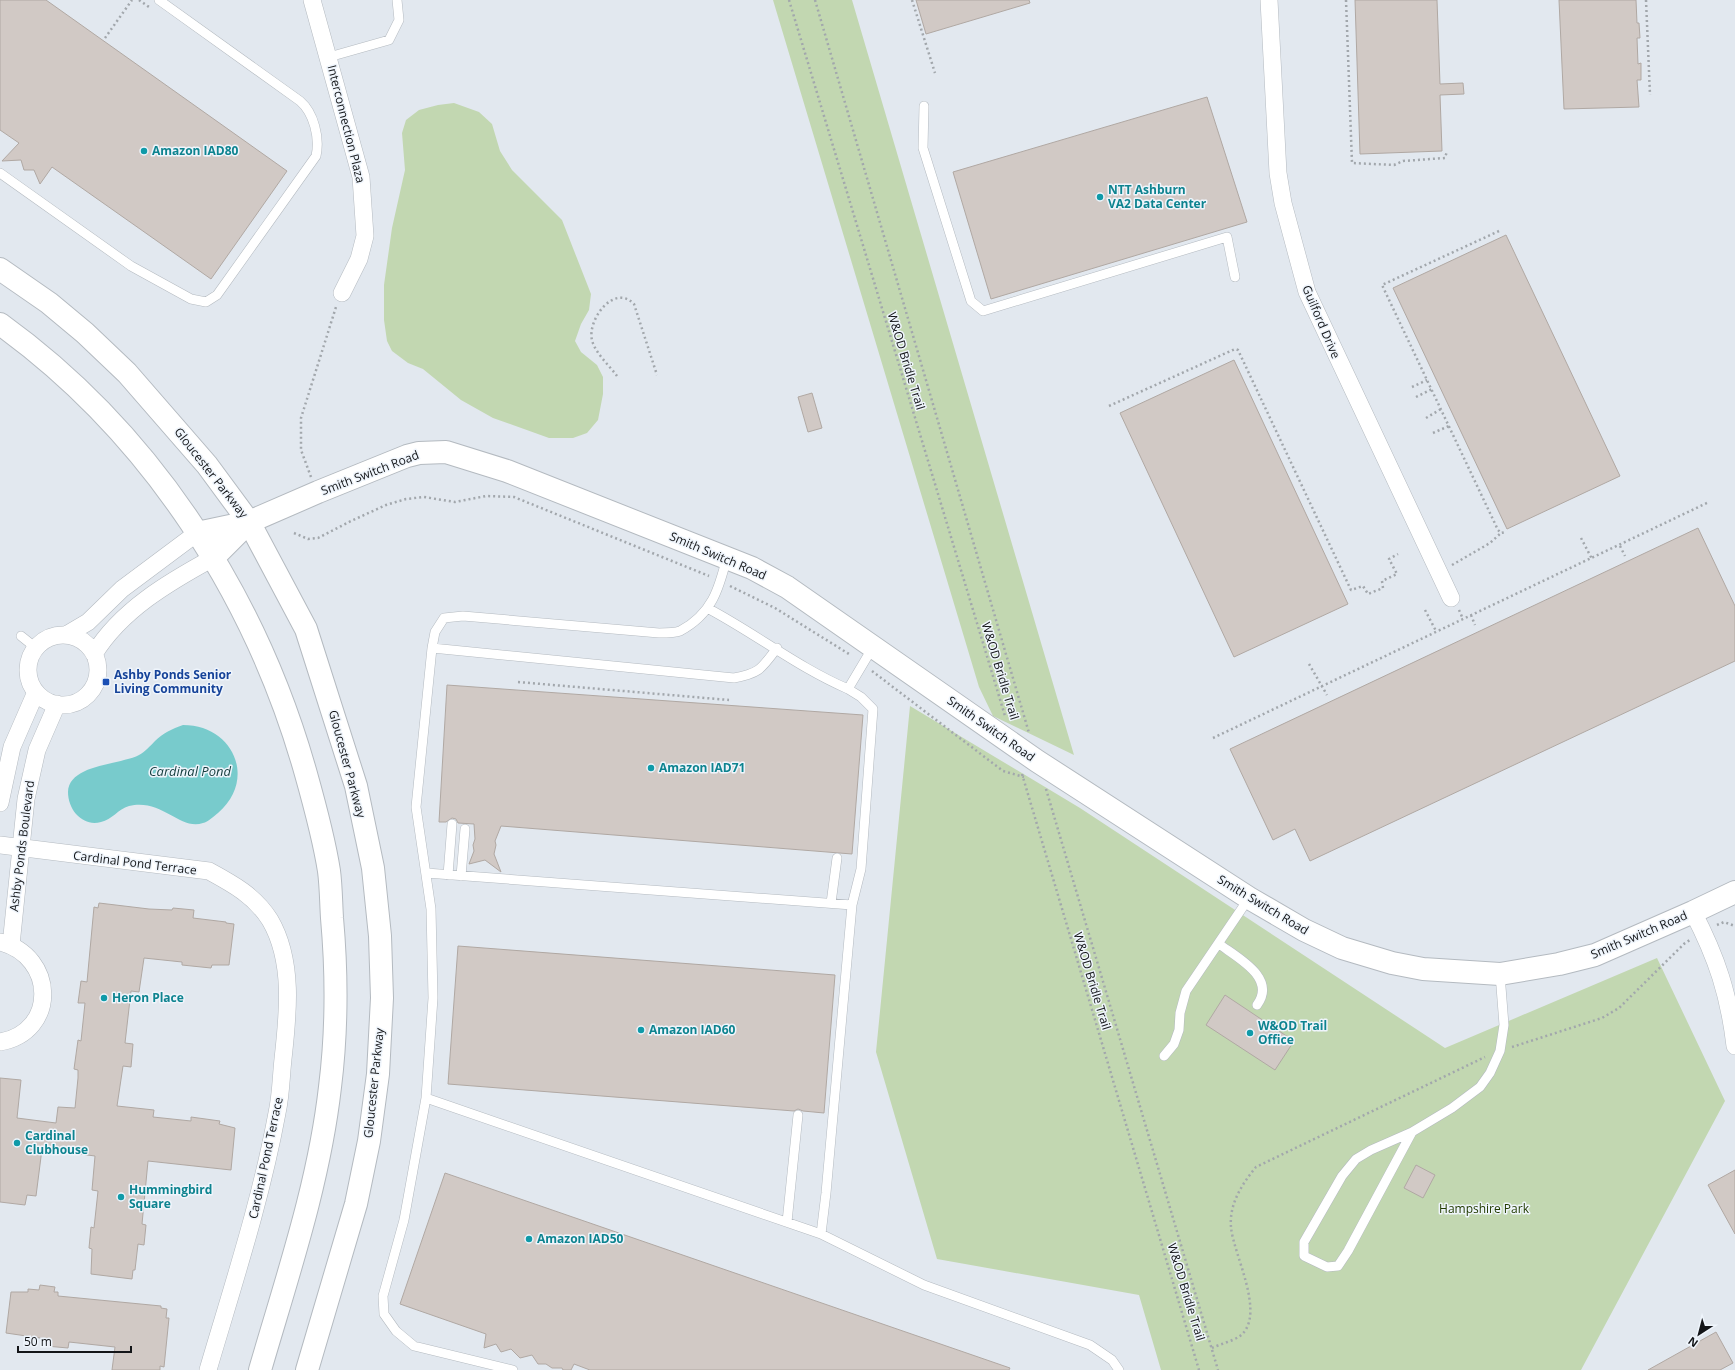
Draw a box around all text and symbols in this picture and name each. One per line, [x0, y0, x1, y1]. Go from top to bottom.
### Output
street label: Interconnection Plaza [324, 63, 369, 185]
place label: Amazon IAD80 [152, 142, 239, 159]
marker: Amazon IAD80 [139, 146, 149, 156]
place label: NTT Ashburn VA2 Data Center [1108, 181, 1207, 212]
marker: NTT Ashburn VA2 Data Center [1095, 192, 1105, 202]
street label: Guilford Drive [1298, 283, 1345, 361]
street label: W&OD Bridle Trail [884, 310, 929, 412]
street label: Gloucester Parkway [171, 424, 253, 522]
street label: Smith Switch Road [318, 446, 421, 499]
street label: Smith Switch Road [667, 527, 769, 584]
street label: W&OD Bridle Trail [978, 620, 1023, 722]
place label: Ashby Ponds Senior Living Community [114, 666, 232, 697]
marker: Ashby Ponds Senior Living Community [101, 677, 111, 687]
street label: Smith Switch Road [944, 692, 1039, 765]
street label: Gloucester Parkway [325, 708, 370, 820]
place label: Amazon IAD71 [659, 759, 745, 776]
water label: Cardinal Pond [149, 762, 232, 780]
marker: Amazon IAD71 [646, 763, 656, 773]
street label: Ashby Ponds Boulevard [5, 779, 38, 913]
street label: Cardinal Pond Terrace [72, 846, 198, 879]
street label: Smith Switch Road [1215, 871, 1312, 939]
street label: Smith Switch Road [1588, 906, 1690, 963]
street label: W&OD Bridle Trail [1070, 930, 1115, 1032]
place label: Heron Place [112, 989, 184, 1006]
marker: Heron Place [99, 993, 109, 1003]
place label: W&OD Trail Office [1258, 1017, 1327, 1048]
place label: Amazon IAD60 [649, 1021, 736, 1038]
marker: Amazon IAD60 [636, 1025, 646, 1035]
street label: Gloucester Parkway [359, 1026, 388, 1139]
marker: W&OD Trail Office [1245, 1028, 1255, 1038]
street label: Cardinal Pond Terrace [244, 1095, 287, 1220]
place label: Cardinal Clubhouse [25, 1127, 88, 1158]
marker: Cardinal Clubhouse [12, 1138, 22, 1148]
place label: Hummingbird Square [129, 1181, 212, 1212]
marker: Hummingbird Square [116, 1192, 126, 1202]
park label: Hampshire Park [1439, 1200, 1530, 1217]
place label: Amazon IAD50 [537, 1230, 624, 1247]
marker: Amazon IAD50 [524, 1234, 534, 1244]
street label: W&OD Bridle Trail [1164, 1241, 1209, 1343]
north arrow [1679, 1314, 1719, 1354]
scale bar [18, 1328, 131, 1354]
text: 50 m [24, 1333, 52, 1350]
text: N [1685, 1334, 1701, 1351]

